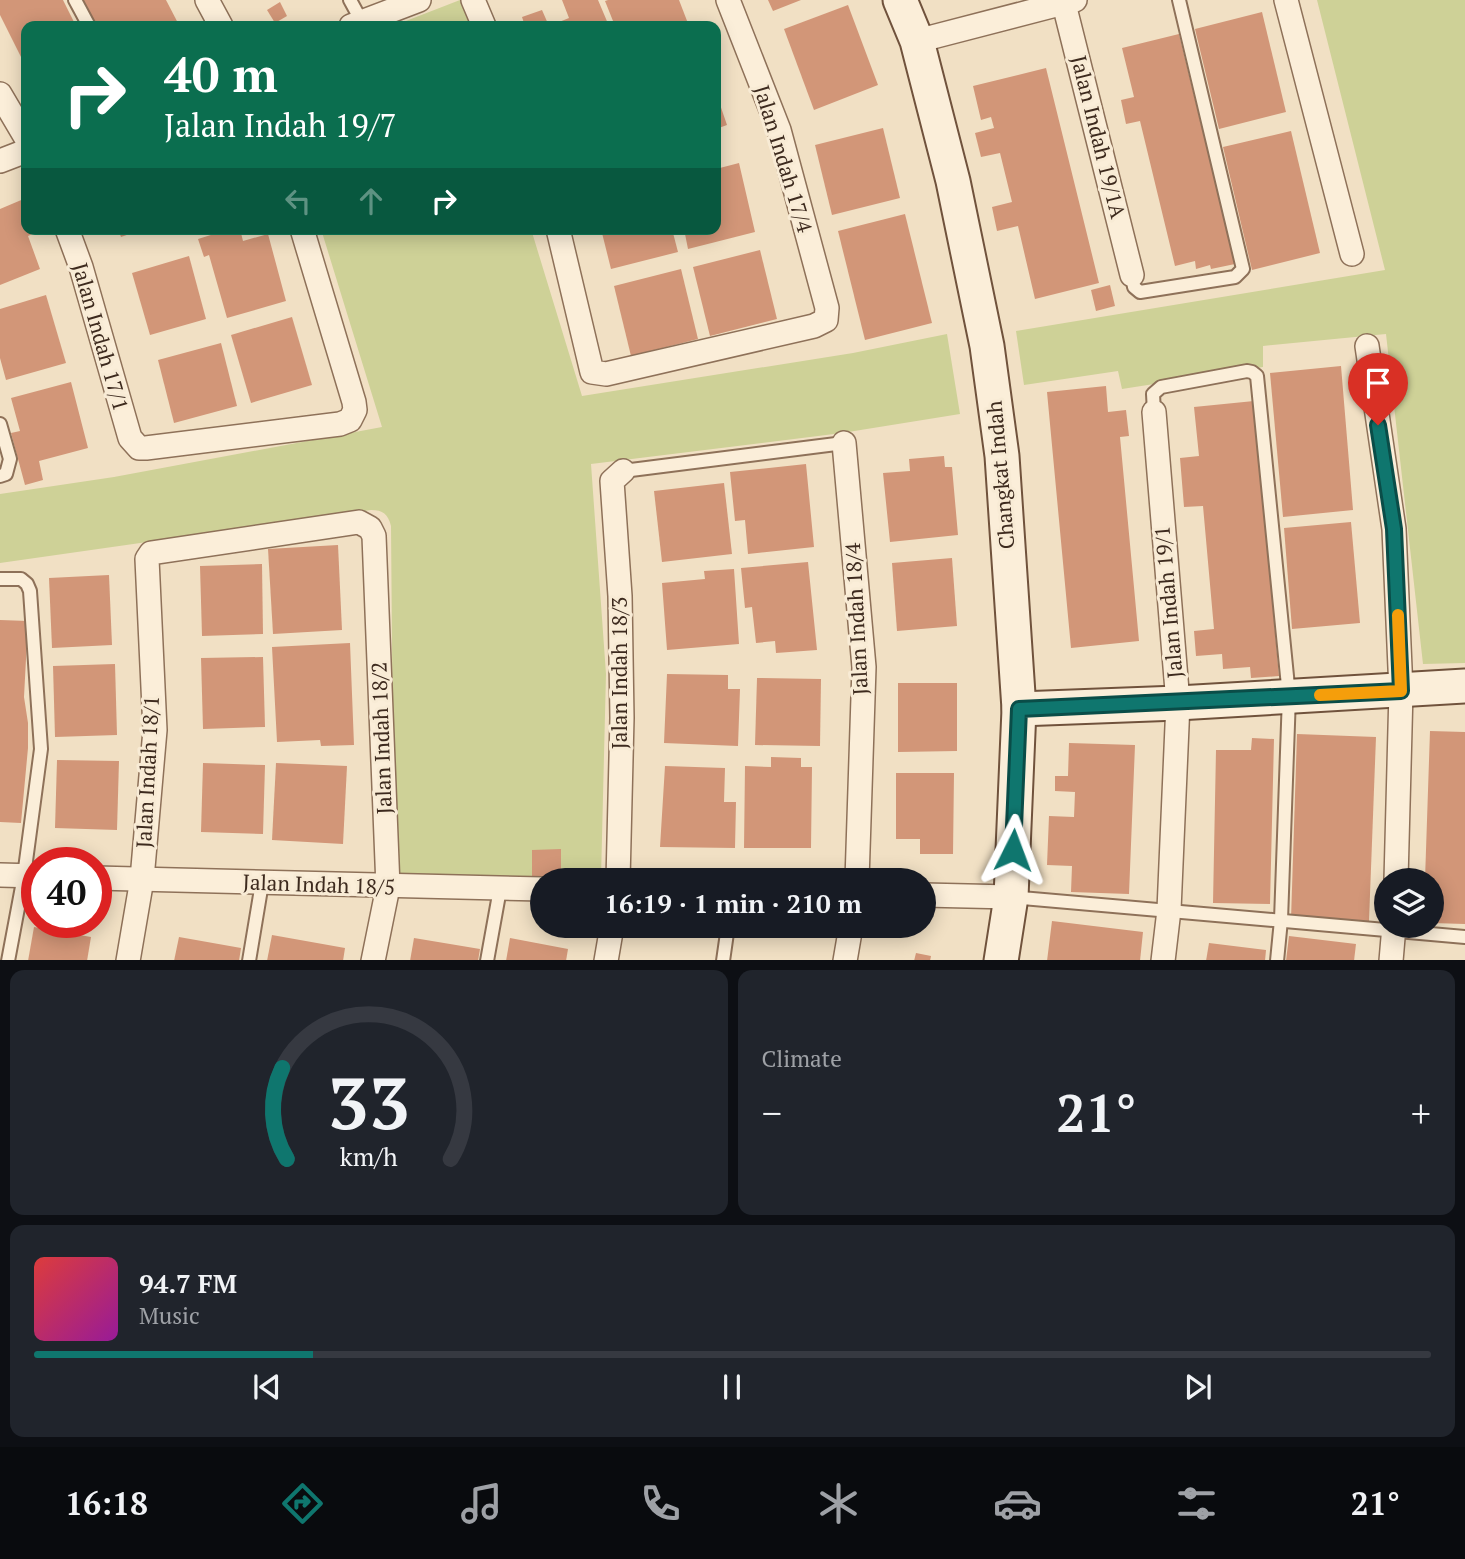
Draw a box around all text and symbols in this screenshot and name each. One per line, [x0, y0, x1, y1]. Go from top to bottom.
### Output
text: 40 m [164, 41, 278, 106]
icon: right [49, 49, 140, 140]
street label: Jalan Indah 19/1A [1065, 52, 1133, 222]
street label: Jalan Indah 17/4 [748, 82, 820, 237]
text: Jalan Indah 19/7 [164, 104, 397, 146]
icon: left [279, 182, 317, 220]
icon: ahead [352, 182, 390, 220]
icon: right [425, 182, 463, 220]
street label: Jalan Indah 17/1 [66, 260, 135, 414]
pin [1348, 353, 1408, 425]
icon: arrive [1359, 364, 1397, 402]
street label: Changkat Indah [980, 400, 1020, 550]
street label: Jalan Indah 19/1 [1147, 525, 1189, 679]
street label: Jalan Indah 18/4 [838, 541, 874, 696]
street label: Jalan Indah 18/3 [605, 597, 633, 749]
street label: Jalan Indah 18/2 [364, 661, 398, 815]
street label: Jalan Indah 18/1 [129, 695, 165, 849]
position arrow [976, 813, 1050, 887]
speed limit sign: 40 [21, 847, 112, 938]
street label: Jalan Indah 18/5 [242, 867, 396, 901]
map controls [1374, 868, 1444, 938]
button: layers [1374, 868, 1444, 938]
text: 16:19 · 1 min · 210 m [604, 886, 862, 920]
text: Climate [762, 1043, 842, 1074]
text: 33 [328, 1053, 410, 1150]
text: 21° [1056, 1078, 1136, 1147]
text: − [762, 1088, 782, 1138]
text: + [1411, 1088, 1431, 1138]
text: km/h [340, 1139, 398, 1172]
text: 94.7 FM [139, 1266, 237, 1300]
text: Music [139, 1300, 200, 1331]
icon: previous [248, 1368, 286, 1406]
icon: pause [713, 1368, 751, 1406]
icon: next [1179, 1368, 1217, 1406]
icon: directions [278, 1479, 327, 1528]
icon: music [457, 1479, 506, 1528]
icon: phone [636, 1479, 685, 1528]
icon: climate [814, 1479, 863, 1528]
icon: car [993, 1479, 1042, 1528]
icon: filters [1172, 1479, 1221, 1528]
text: 16:18 [65, 1482, 148, 1524]
text: 21° [1351, 1482, 1400, 1524]

